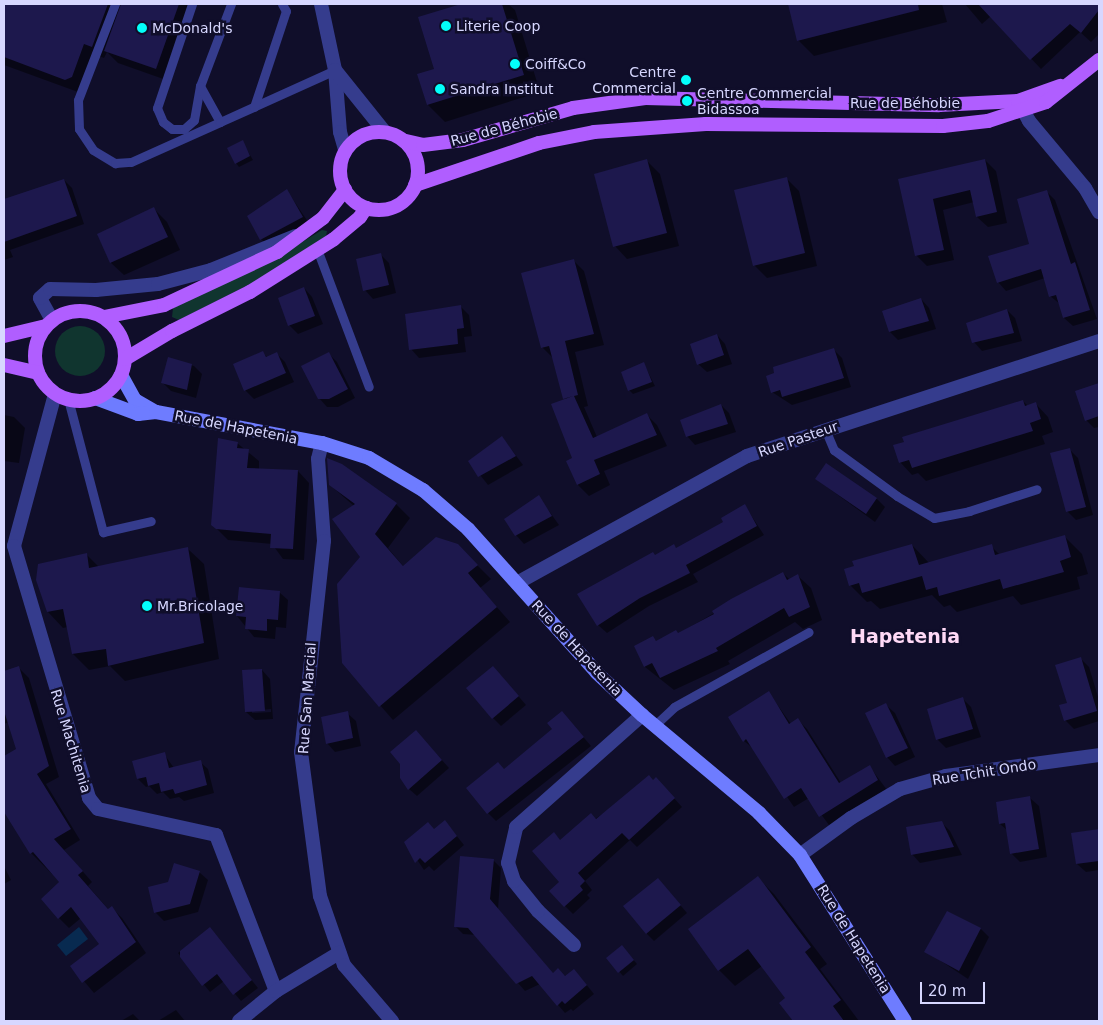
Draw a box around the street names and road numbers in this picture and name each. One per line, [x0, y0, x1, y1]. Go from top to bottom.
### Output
street label: Rue de Béhobie [850, 95, 960, 111]
street label: Rue de Béhobie [449, 105, 559, 149]
street label: Rue de Hapetenia [173, 407, 299, 447]
street label: Rue Pasteur [756, 417, 840, 461]
street label: Rue de Hapetenia [528, 597, 626, 699]
street label: Rue San Marcial [295, 642, 319, 754]
street label: Rue Machitenia [47, 687, 95, 795]
street label: Rue Tchit Ondo [931, 755, 1037, 789]
street label: Rue de Hapetenia [814, 882, 894, 996]

